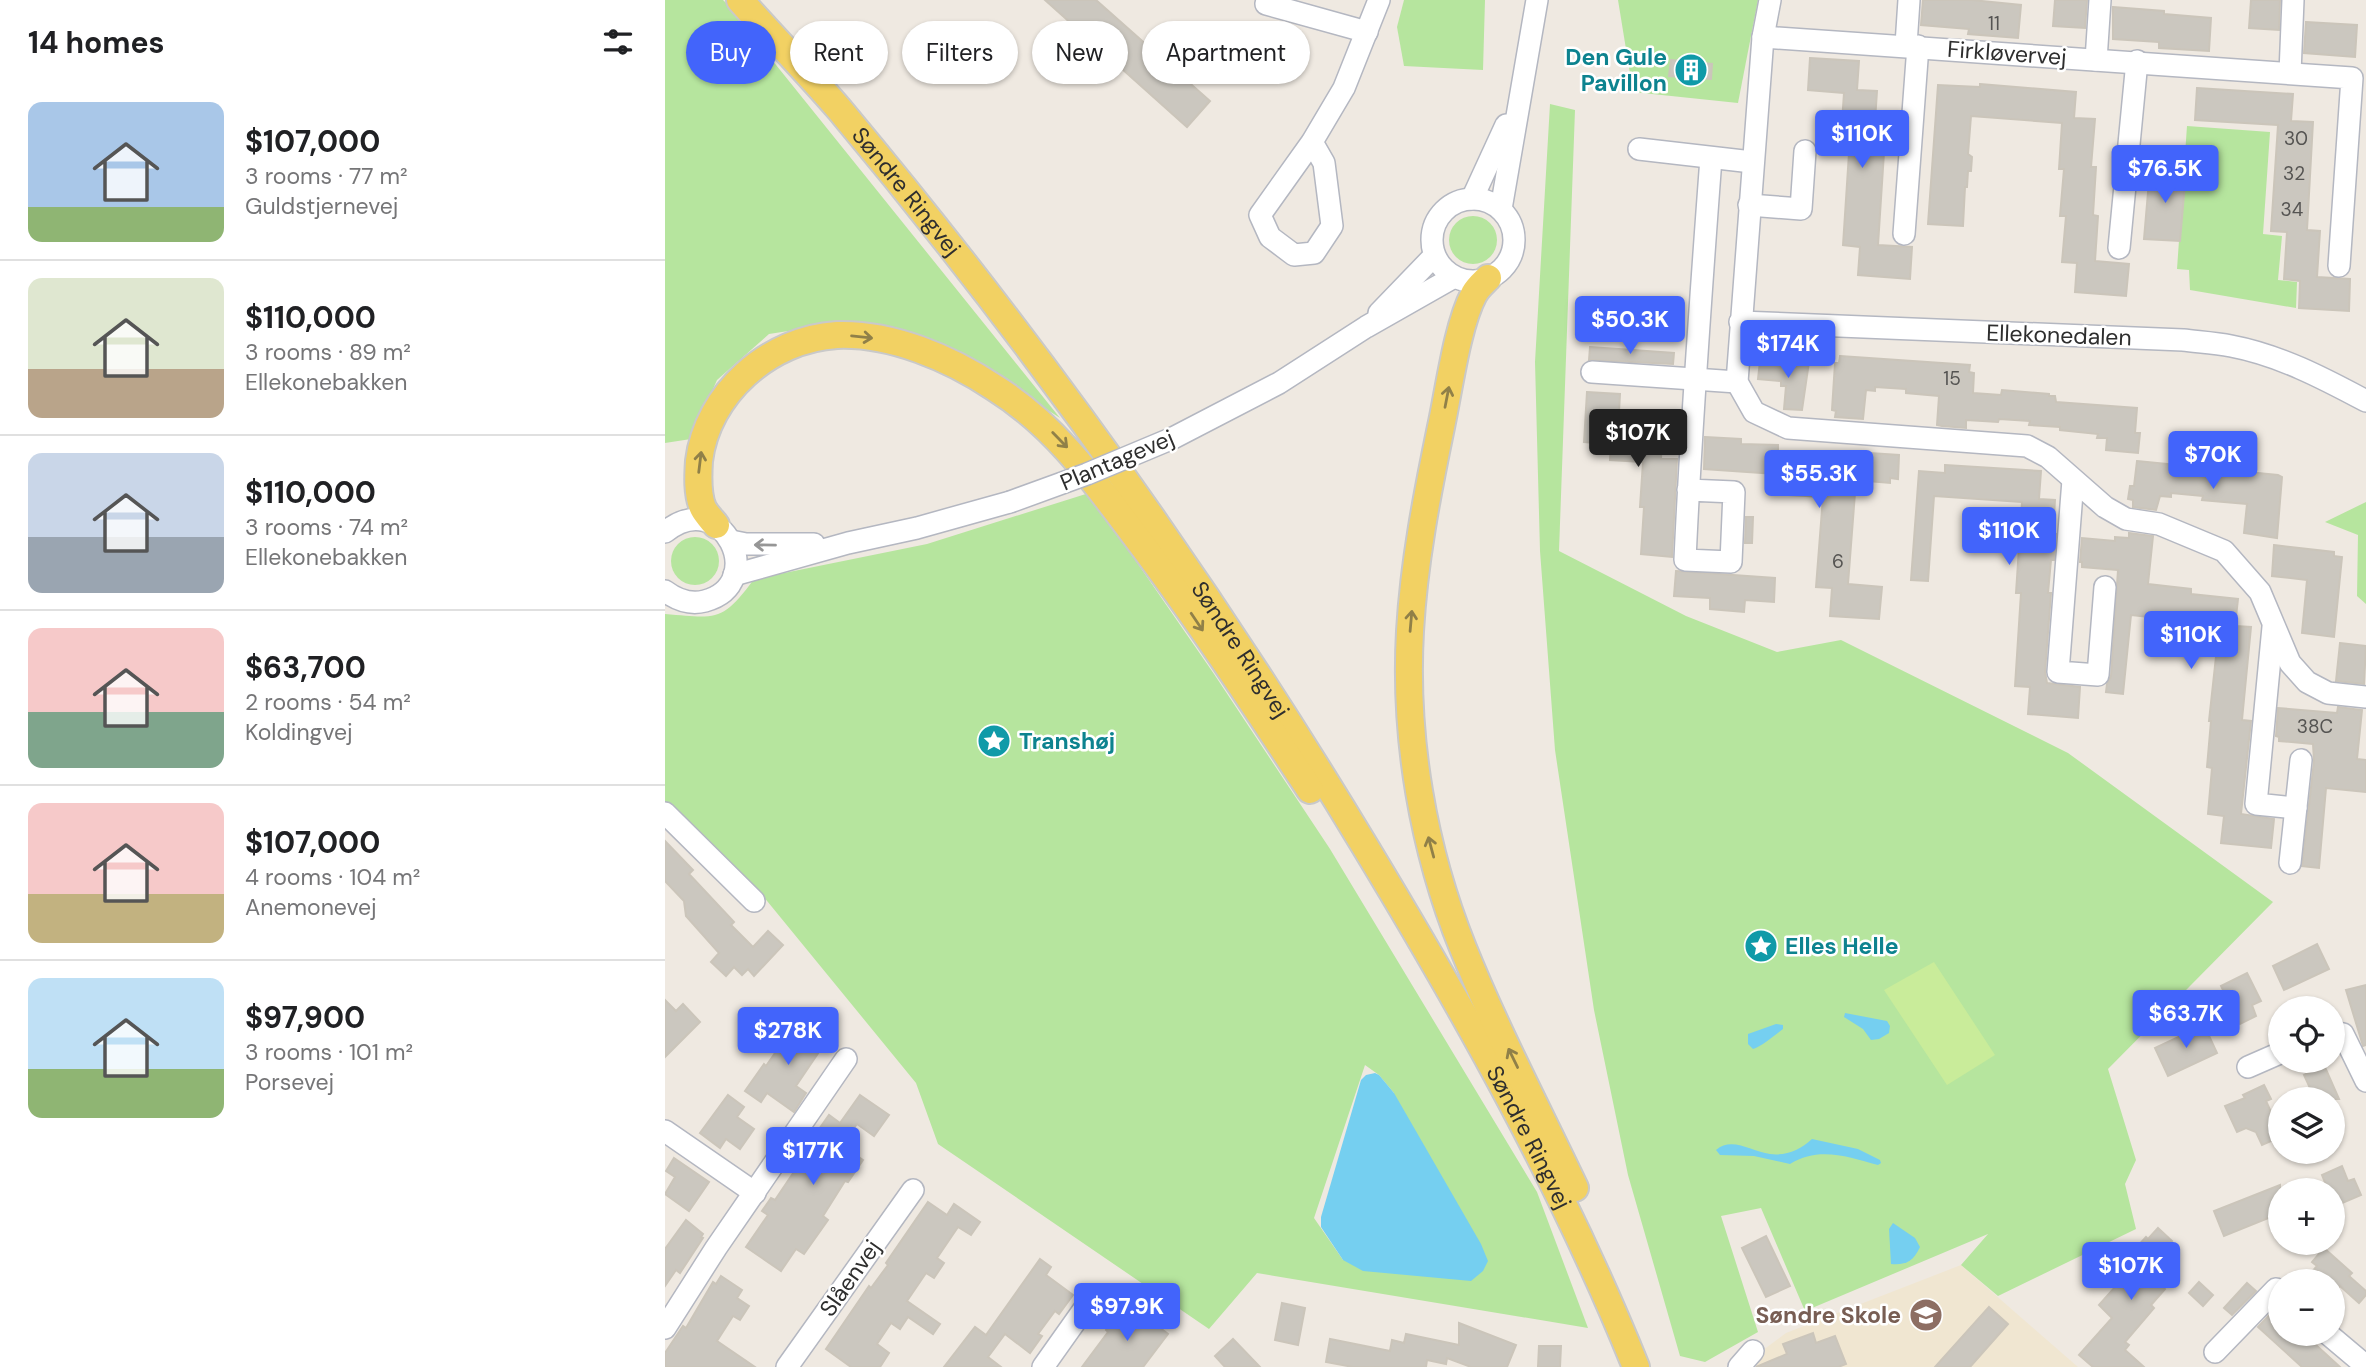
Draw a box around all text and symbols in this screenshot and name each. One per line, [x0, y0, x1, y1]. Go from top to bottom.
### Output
house number: 11 [1988, 11, 2000, 36]
chip: Buy [686, 21, 776, 84]
chip: Rent [790, 21, 888, 84]
chip: Filters [902, 21, 1018, 84]
chip: New [1032, 21, 1128, 84]
chip: Apartment [1142, 21, 1310, 84]
text: 14 homes [28, 23, 165, 62]
icon: filters [599, 23, 637, 61]
street label: Firkløvervej [1946, 34, 2068, 72]
place label: Den Gule Pavillon [1565, 42, 1667, 98]
building icon: Den Gule Pavillon [1672, 51, 1710, 89]
pin: $110K [1813, 110, 1911, 170]
text: $110K [1831, 118, 1893, 148]
street label: Søndre Ringvej [845, 121, 968, 262]
text: $107,000 [245, 122, 380, 161]
house number: 30 [2284, 126, 2308, 151]
icon: home [84, 130, 168, 214]
pin: $76.5K [2108, 146, 2222, 205]
text: $76.5K [2128, 153, 2202, 183]
text: 3 rooms · 77 m² [245, 161, 408, 191]
house number: 32 [2283, 161, 2305, 186]
text: Guldstjernevej [245, 191, 398, 221]
house number: 34 [2281, 197, 2303, 222]
pin: $50.3K [1573, 296, 1687, 356]
text: $110,000 [245, 298, 376, 337]
text: $50.3K [1591, 304, 1669, 334]
icon: home [84, 306, 168, 390]
street label: Ellekonedalen [1986, 317, 2132, 353]
pin: $174K [1739, 320, 1837, 380]
text: $174K [1756, 328, 1820, 358]
one-way arrow [850, 331, 873, 344]
text: 3 rooms · 89 m² [245, 337, 411, 367]
house number: 15 [1943, 366, 1961, 391]
text: Ellekonebakken [245, 367, 408, 397]
one-way arrow [1441, 386, 1455, 409]
pin: $107K [1589, 410, 1687, 469]
text: $107K [1605, 417, 1671, 447]
street label: Plantagevej [1055, 423, 1179, 497]
one-way arrow [1051, 431, 1068, 448]
pin: $70K [2172, 432, 2254, 491]
text: $70K [2184, 439, 2242, 469]
pin: $55.3K [1762, 450, 1876, 510]
one-way arrow [693, 451, 706, 474]
text: $55.3K [1780, 458, 1858, 488]
text: $110,000 [245, 473, 376, 512]
icon: home [84, 481, 168, 565]
pin: $110K [1960, 508, 2058, 567]
text: 3 rooms · 74 m² [245, 512, 408, 542]
text: $110K [1978, 515, 2040, 545]
one-way arrow [754, 538, 777, 551]
text: Ellekonebakken [245, 542, 408, 572]
house number: 6 [1832, 549, 1844, 574]
street label: Søndre Ringvej [1185, 575, 1296, 723]
one-way arrow [1405, 610, 1418, 633]
one-way arrow [1190, 612, 1204, 631]
pin: $110K [2142, 612, 2240, 671]
text: $110K [2160, 619, 2222, 649]
text: $63,700 [245, 648, 366, 687]
icon: home [84, 656, 168, 740]
text: 2 rooms · 54 m² [245, 687, 411, 717]
house number: 38C [2297, 714, 2333, 739]
text: Koldingvej [245, 717, 353, 747]
place icon: Transhøj [975, 722, 1013, 760]
place label: Transhøj [1019, 726, 1115, 756]
text: $107,000 [245, 823, 380, 862]
icon: home [84, 831, 168, 915]
one-way arrow [1423, 836, 1436, 858]
text: 4 rooms · 104 m² [245, 862, 420, 892]
text: Anemonevej [245, 892, 377, 922]
place icon: Elles Helle [1742, 927, 1780, 965]
place label: Elles Helle [1785, 931, 1899, 961]
pin: $63.7K [2129, 990, 2243, 1050]
map controls [2268, 996, 2345, 1346]
button: locate [2268, 996, 2345, 1073]
text: $97,900 [245, 998, 365, 1037]
text: $63.7K [2149, 998, 2223, 1028]
icon: home [84, 1006, 168, 1090]
pin: $278K [739, 1007, 837, 1067]
text: $278K [754, 1015, 822, 1045]
text: 3 rooms · 101 m² [245, 1037, 413, 1067]
one-way arrow [1505, 1048, 1519, 1069]
street label: Søndre Ringvej [1480, 1060, 1578, 1214]
text: Porsevej [245, 1067, 334, 1097]
button: layers [2268, 1087, 2345, 1164]
pin: $177K [764, 1128, 862, 1187]
text: $177K [782, 1135, 844, 1165]
button: + [2268, 1178, 2345, 1255]
street label: Slåenvej [813, 1234, 887, 1322]
pin: $107K [2082, 1242, 2180, 1302]
text: $107K [2098, 1250, 2164, 1280]
button: − [2268, 1269, 2345, 1346]
pin: $97.9K [1070, 1284, 1184, 1343]
text: $97.9K [1090, 1291, 1164, 1321]
school or university icon: Søndre Skole [1907, 1296, 1945, 1334]
place label: Søndre Skole [1755, 1300, 1901, 1330]

